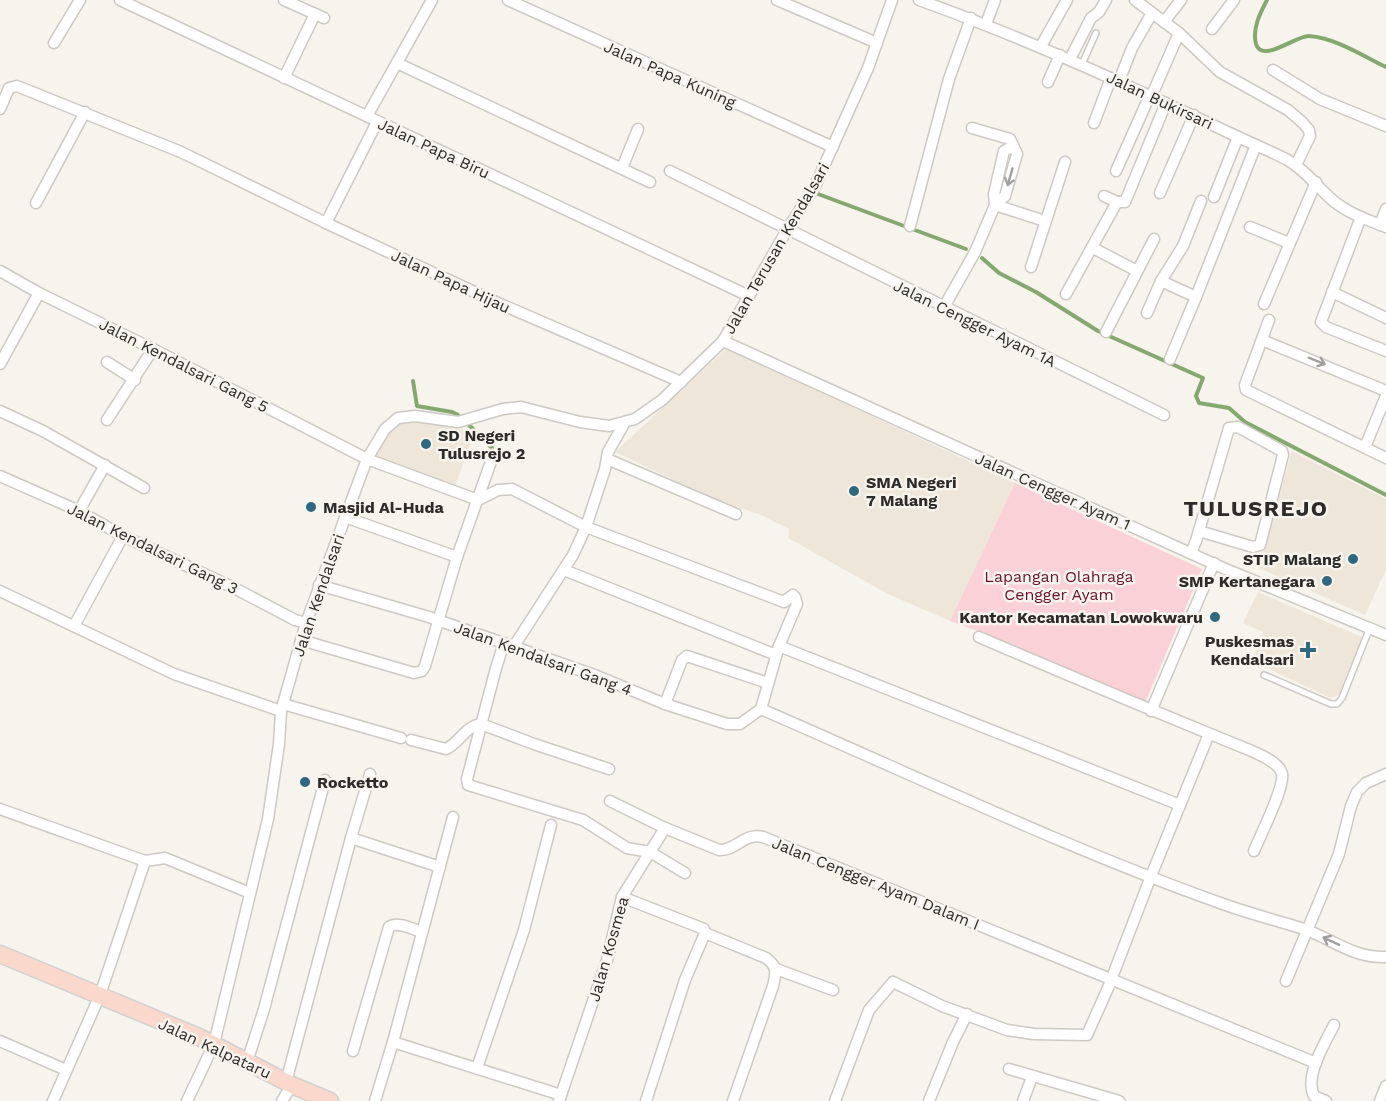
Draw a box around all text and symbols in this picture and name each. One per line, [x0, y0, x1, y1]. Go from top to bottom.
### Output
street label: Jalan Papa Kuning [601, 37, 739, 112]
street label: Jalan Bukirsari [1104, 67, 1216, 133]
street label: Jalan Papa Biru [375, 114, 493, 183]
street label: Jalan Terusan Kendalsari [720, 159, 833, 337]
one-way arrow [1004, 167, 1015, 186]
street label: Jalan Papa Hijau [388, 246, 513, 317]
street label: Jalan Cengger Ayam 1A [890, 276, 1060, 371]
street label: Jalan Kendalsari Gang 5 [96, 314, 272, 417]
one-way arrow [1307, 356, 1325, 367]
place label: SD Negeri Tulusrejo 2 [438, 426, 525, 463]
marker: SD Negeri Tulusrejo 2 [419, 437, 433, 451]
street label: Jalan Cengger Ayam 1 [972, 449, 1133, 534]
place label: SMA Negeri 7 Malang [866, 473, 957, 510]
marker: SMA Negeri 7 Malang [847, 484, 861, 498]
district label: TULUSREJO [1183, 496, 1329, 521]
place label: Masjid Al-Huda [323, 498, 444, 517]
street label: Jalan Kendalsari Gang 3 [64, 499, 241, 598]
marker: Masjid Al-Huda [304, 500, 318, 514]
street label: Jalan Kendalsari [289, 531, 348, 659]
place label: STIP Malang [1243, 550, 1341, 569]
marker: STIP Malang [1346, 552, 1360, 566]
park label: Lapangan Olahraga Cengger Ayam [984, 567, 1134, 604]
place label: SMP Kertanegara [1179, 572, 1316, 591]
marker: SMP Kertanegara [1320, 574, 1334, 588]
place label: Kantor Kecamatan Lowokwaru [959, 608, 1203, 627]
marker: Kantor Kecamatan Lowokwaru [1208, 610, 1222, 624]
street label: Jalan Kendalsari Gang 4 [451, 617, 635, 700]
place label: Puskesmas Kendalsari [1205, 632, 1294, 669]
marker: Puskesmas Kendalsari [1299, 641, 1317, 659]
place label: Rocketto [317, 773, 389, 792]
marker: Rocketto [298, 775, 312, 789]
street label: Jalan Cengger Ayam Dalam I [769, 833, 982, 934]
street label: Jalan Kosmea [584, 894, 633, 1004]
one-way arrow [1322, 935, 1340, 947]
street label: Jalan Kalpataru [155, 1014, 274, 1083]

